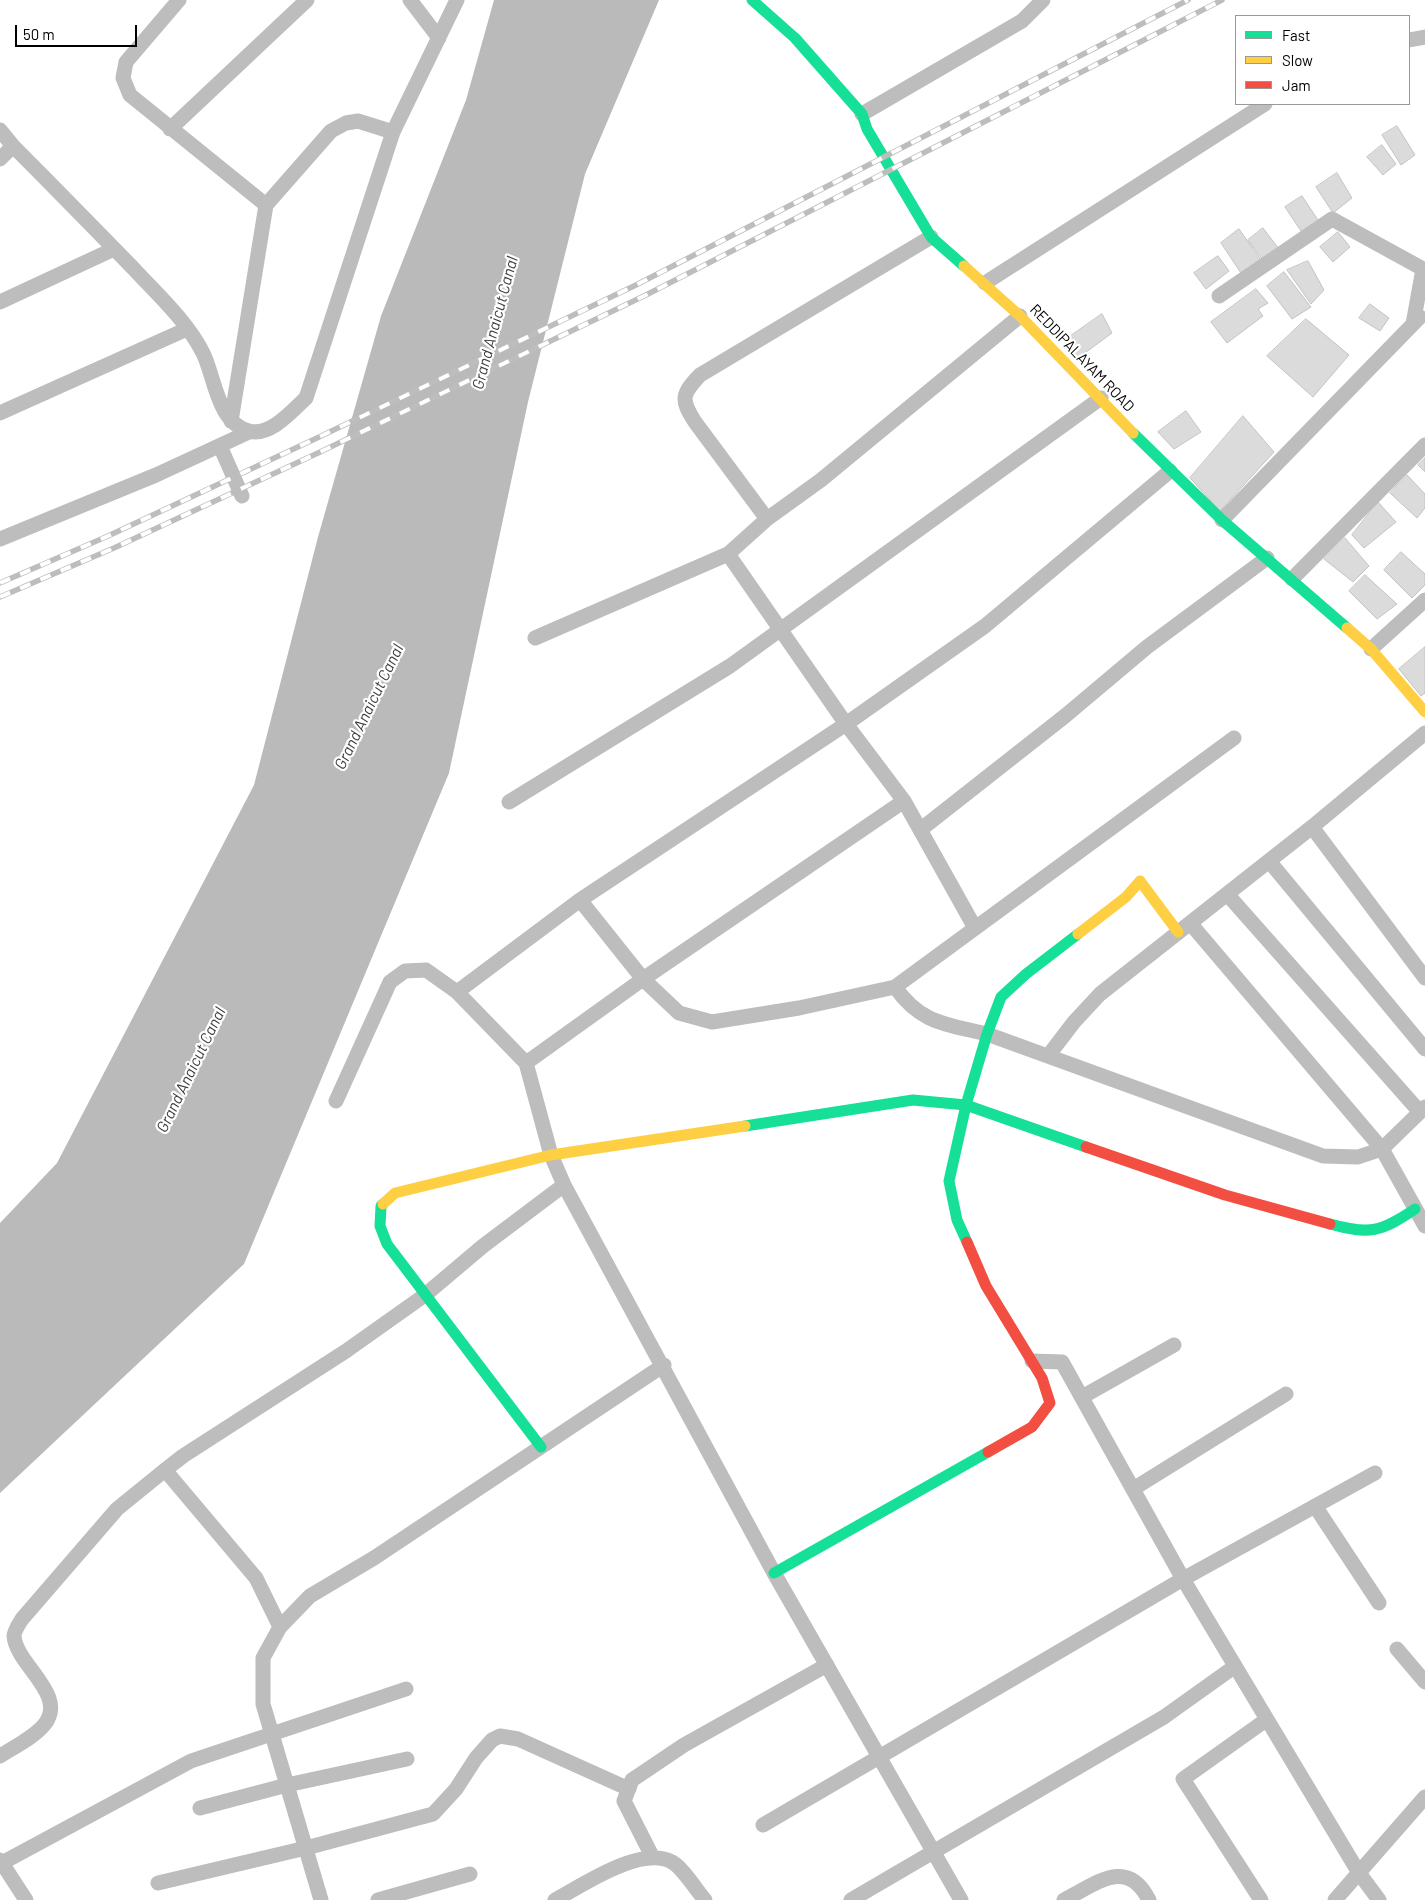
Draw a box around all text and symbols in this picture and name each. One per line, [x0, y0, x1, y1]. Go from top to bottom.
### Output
scale bar [18, 15, 140, 47]
legend [1235, 15, 1410, 105]
text: 50 m [23, 25, 55, 43]
text: Fast [1282, 26, 1310, 44]
text: Slow [1282, 51, 1313, 69]
text: Jam [1282, 76, 1311, 94]
water label: Grand Anaicut Canal [468, 254, 522, 392]
street label: REDDIPALAYAM ROAD [1026, 301, 1138, 415]
water label: Grand Anaicut Canal [330, 641, 408, 773]
water label: Grand Anaicut Canal [152, 1004, 230, 1136]

